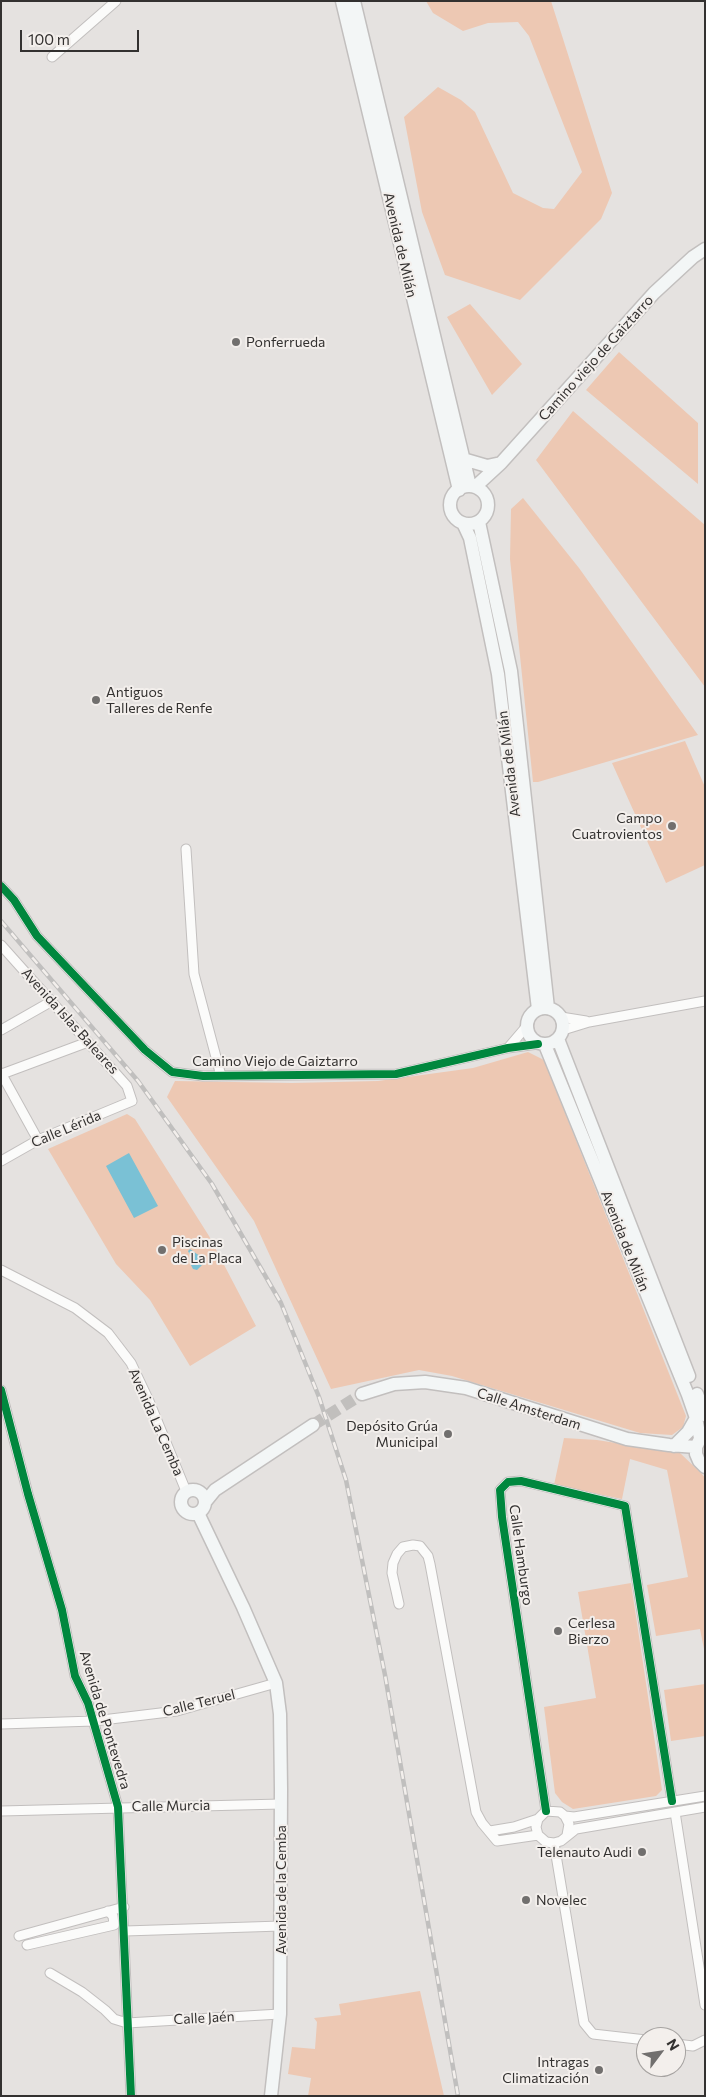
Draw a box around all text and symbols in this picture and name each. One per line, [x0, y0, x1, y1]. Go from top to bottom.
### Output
scale bar [22, 20, 141, 52]
text: 100 m [28, 30, 70, 48]
street label: Avenida de Milán [380, 191, 420, 299]
street label: Camino viejo de Gaiztarro [535, 292, 657, 424]
place label: Ponferrueda [246, 334, 325, 350]
marker: Ponferrueda [230, 336, 242, 348]
place label: Antiguos Talleres de Renfe [106, 684, 212, 716]
marker: Antiguos Talleres de Renfe [90, 694, 102, 706]
street label: Avenida de Milán [494, 710, 524, 818]
place label: Campo Cuatrovientos [572, 810, 662, 842]
marker: Campo Cuatrovientos [666, 820, 678, 832]
street label: Avenida Islas Baleares [18, 964, 122, 1078]
street label: Camino Viejo de Gaiztarro [192, 1053, 358, 1069]
street label: Calle Lérida [29, 1107, 103, 1151]
street label: Avenida de Milán [597, 1188, 653, 1294]
place label: Piscinas de La Placa [172, 1234, 242, 1266]
marker: Piscinas de La Placa [156, 1244, 168, 1256]
street label: Avenida La Cemba [125, 1366, 187, 1478]
street label: Calle Amsterdam [475, 1384, 583, 1434]
place label: Depósito Grúa Municipal [346, 1418, 438, 1450]
marker: Depósito Grúa Municipal [442, 1428, 454, 1440]
street label: Calle Hamburgo [506, 1504, 536, 1606]
place label: Cerlesa Bierzo [568, 1615, 615, 1648]
marker: Cerlesa Bierzo [552, 1625, 564, 1637]
street label: Avenida de Pontevedra [76, 1649, 134, 1791]
street label: Calle Teruel [161, 1686, 237, 1720]
street label: Calle Murcia [132, 1797, 210, 1815]
street label: Avenida de la Cemba [273, 1825, 289, 1955]
place label: Telenauto Audi [537, 1844, 632, 1860]
marker: Telenauto Audi [636, 1846, 648, 1858]
place label: Novelec [536, 1892, 587, 1908]
marker: Novelec [520, 1894, 532, 1906]
street label: Calle Jaén [173, 2008, 235, 2028]
north arrow [636, 2027, 686, 2077]
text: N [663, 2036, 683, 2053]
place label: Intragas Climatización [502, 2054, 589, 2086]
marker: Intragas Climatización [593, 2064, 605, 2076]

